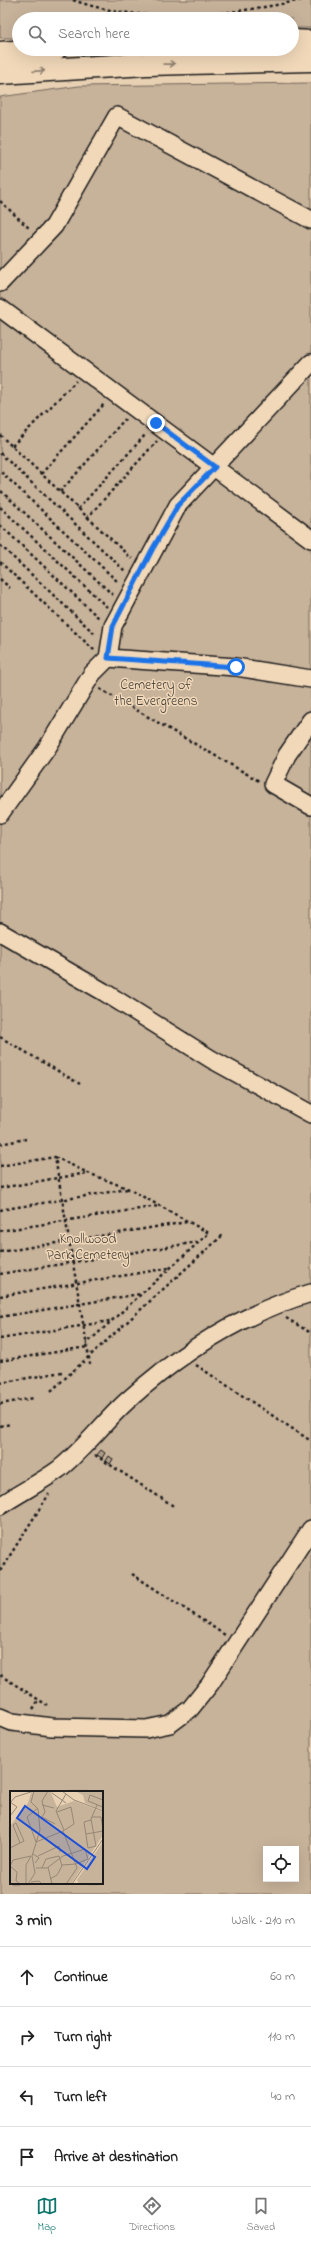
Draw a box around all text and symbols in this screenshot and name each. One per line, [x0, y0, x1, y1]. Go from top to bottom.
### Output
search box [12, 12, 299, 56]
icon: search [26, 23, 48, 45]
text: Search here [58, 23, 130, 45]
one-way arrow [162, 60, 175, 67]
one-way arrow [32, 67, 45, 75]
route end [147, 414, 165, 432]
route start [227, 658, 245, 676]
park label: Cemetery of the Evergreens [114, 675, 198, 713]
park label: Knollwood Park Cemetery [47, 1229, 130, 1267]
inset map [10, 1791, 103, 1884]
map controls [263, 1846, 299, 1882]
button: locate [263, 1846, 299, 1882]
text: 3 min [16, 1908, 52, 1933]
text: Walk · 210 m [231, 1911, 295, 1930]
icon: ahead [16, 1966, 38, 1988]
text: Continue [54, 1966, 108, 1988]
text: 60 m [270, 1967, 295, 1986]
icon: right [16, 2026, 38, 2048]
text: Turn right [54, 2026, 112, 2048]
text: 110 m [268, 2027, 295, 2046]
icon: left [16, 2086, 38, 2108]
text: Turn left [54, 2086, 107, 2108]
text: 40 m [271, 2087, 295, 2106]
icon: arrive [16, 2146, 38, 2168]
text: Arrive at destination [54, 2146, 178, 2168]
tab: Map [36, 2195, 58, 2235]
tab: Directions [129, 2195, 175, 2235]
tab: Saved [247, 2195, 275, 2235]

